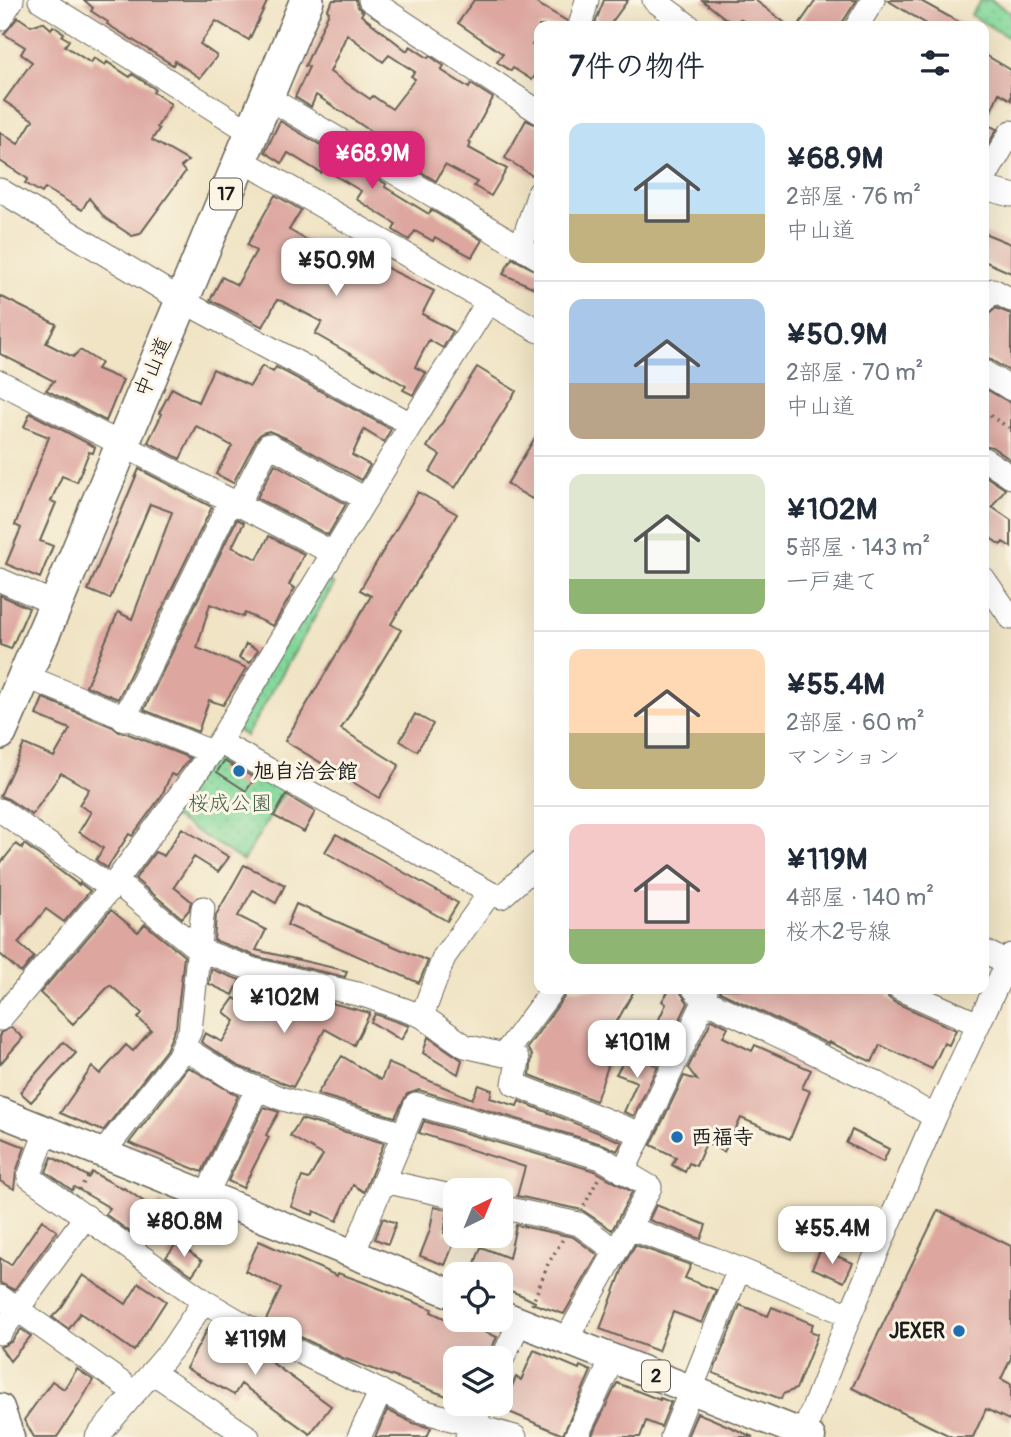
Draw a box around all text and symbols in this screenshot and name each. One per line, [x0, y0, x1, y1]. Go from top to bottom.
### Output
icon: filters [916, 44, 954, 82]
text: 7件の物件 [569, 48, 705, 85]
pin: ¥68.9M [315, 132, 429, 191]
text: ¥68.9M [335, 139, 409, 168]
text: ¥68.9M [786, 140, 883, 177]
icon: home [625, 151, 709, 235]
road number: 17 [210, 178, 242, 210]
text: 2部屋 · 76 m² [786, 182, 921, 211]
text: 中山道 [786, 216, 855, 245]
pin: ¥50.9M [279, 238, 393, 298]
text: ¥50.9M [297, 246, 375, 275]
text: ¥50.9M [786, 316, 887, 353]
icon: home [625, 327, 709, 411]
street label: 中山道 [128, 333, 178, 401]
text: 2部屋 · 70 m² [786, 358, 923, 387]
text: 中山道 [786, 392, 855, 421]
text: ¥102M [786, 491, 877, 528]
icon: home [625, 502, 709, 586]
text: 5部屋 · 143 m² [786, 533, 930, 562]
text: 一戸建て [786, 567, 878, 596]
text: ¥55.4M [786, 666, 885, 703]
icon: home [625, 677, 709, 761]
text: 2部屋 · 60 m² [786, 708, 925, 737]
text: マンション [786, 742, 900, 771]
place label: 旭自治会館 [253, 758, 358, 785]
marker: 旭自治会館 [231, 763, 247, 779]
park label: 桜成公園 [188, 790, 272, 817]
text: ¥119M [786, 841, 867, 878]
icon: home [625, 852, 709, 936]
text: 4部屋 · 140 m² [786, 883, 934, 912]
text: 桜木2号線 [786, 917, 891, 946]
pin: ¥102M [235, 976, 333, 1035]
text: ¥102M [249, 983, 319, 1012]
pin: ¥101M [588, 1020, 686, 1080]
text: ¥101M [604, 1028, 670, 1057]
place label: 西福寺 [691, 1124, 754, 1151]
marker: 西福寺 [669, 1129, 685, 1145]
north arrow [443, 1178, 513, 1248]
map controls [443, 1178, 513, 1416]
pin: ¥80.8M [127, 1200, 241, 1259]
pin: ¥55.4M [775, 1206, 889, 1266]
text: ¥80.8M [146, 1207, 222, 1236]
text: ¥55.4M [794, 1214, 870, 1243]
button: locate [443, 1262, 513, 1332]
pin: ¥119M [206, 1318, 304, 1377]
place label: JEXER [889, 1318, 945, 1345]
marker: JEXER [951, 1323, 967, 1339]
text: ¥119M [224, 1325, 286, 1354]
button: layers [443, 1346, 513, 1416]
road number: 2 [642, 1360, 670, 1392]

